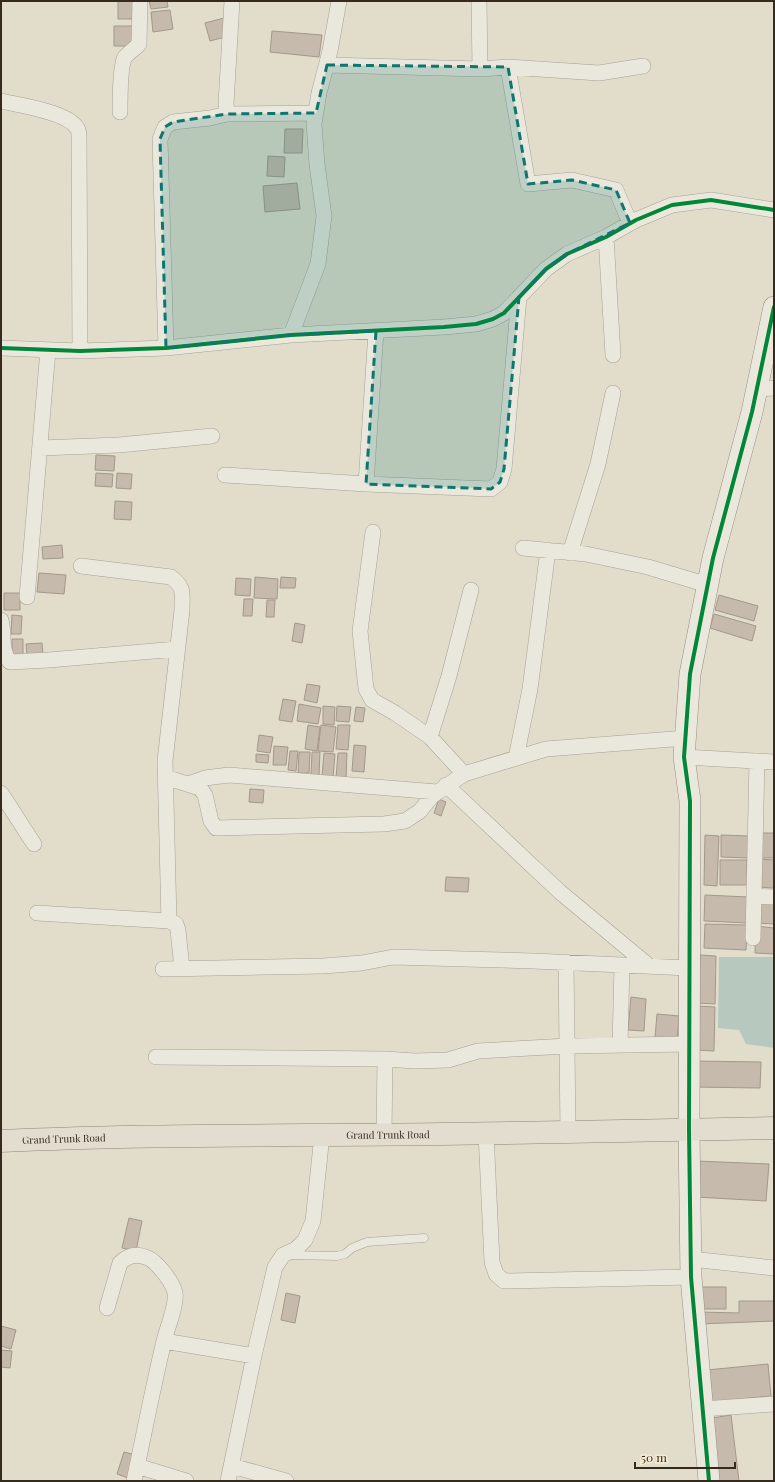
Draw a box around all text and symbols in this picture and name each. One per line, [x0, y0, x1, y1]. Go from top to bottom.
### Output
street label: Grand Trunk Road [346, 1127, 430, 1142]
street label: Grand Trunk Road [22, 1130, 106, 1147]
scale bar [635, 1444, 735, 1470]
text: 50 m [641, 1449, 667, 1465]

